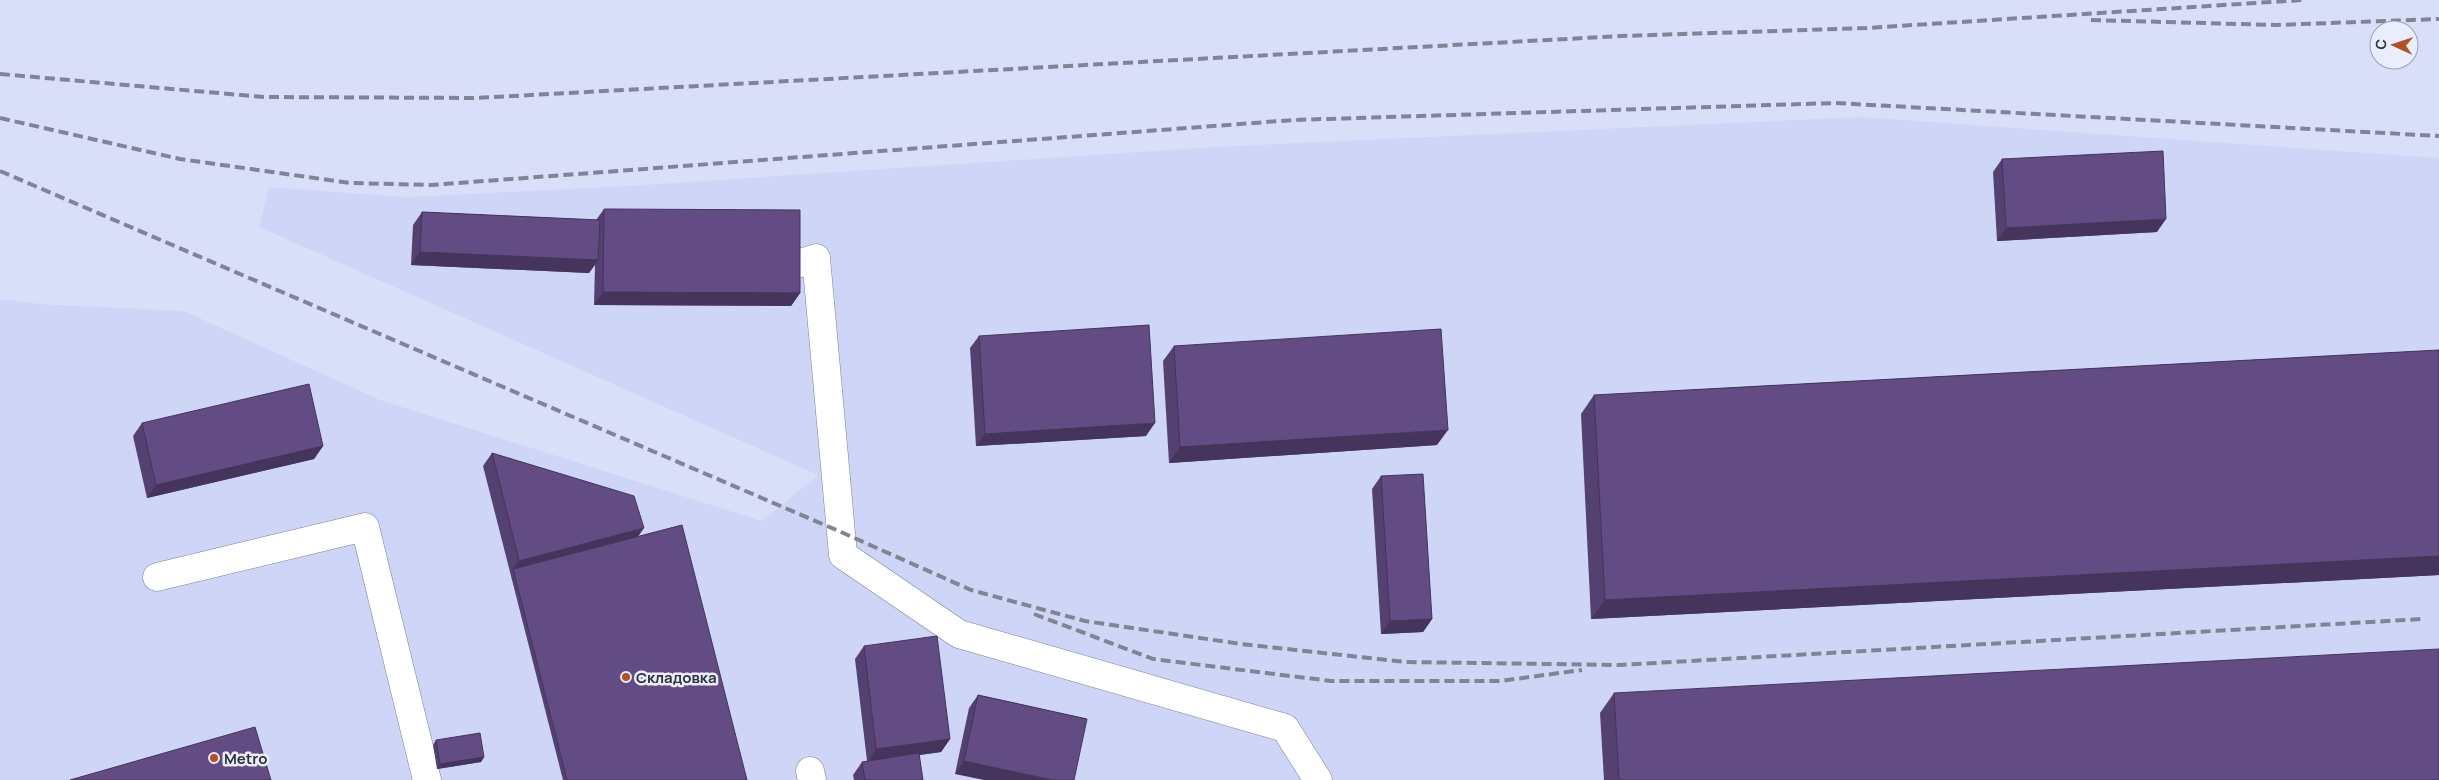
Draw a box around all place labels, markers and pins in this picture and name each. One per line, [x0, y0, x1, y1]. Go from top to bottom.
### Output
place label: Складовка [636, 667, 717, 688]
marker: Складовка [620, 671, 632, 683]
place label: Metro [224, 748, 267, 769]
marker: Metro [208, 752, 220, 764]

